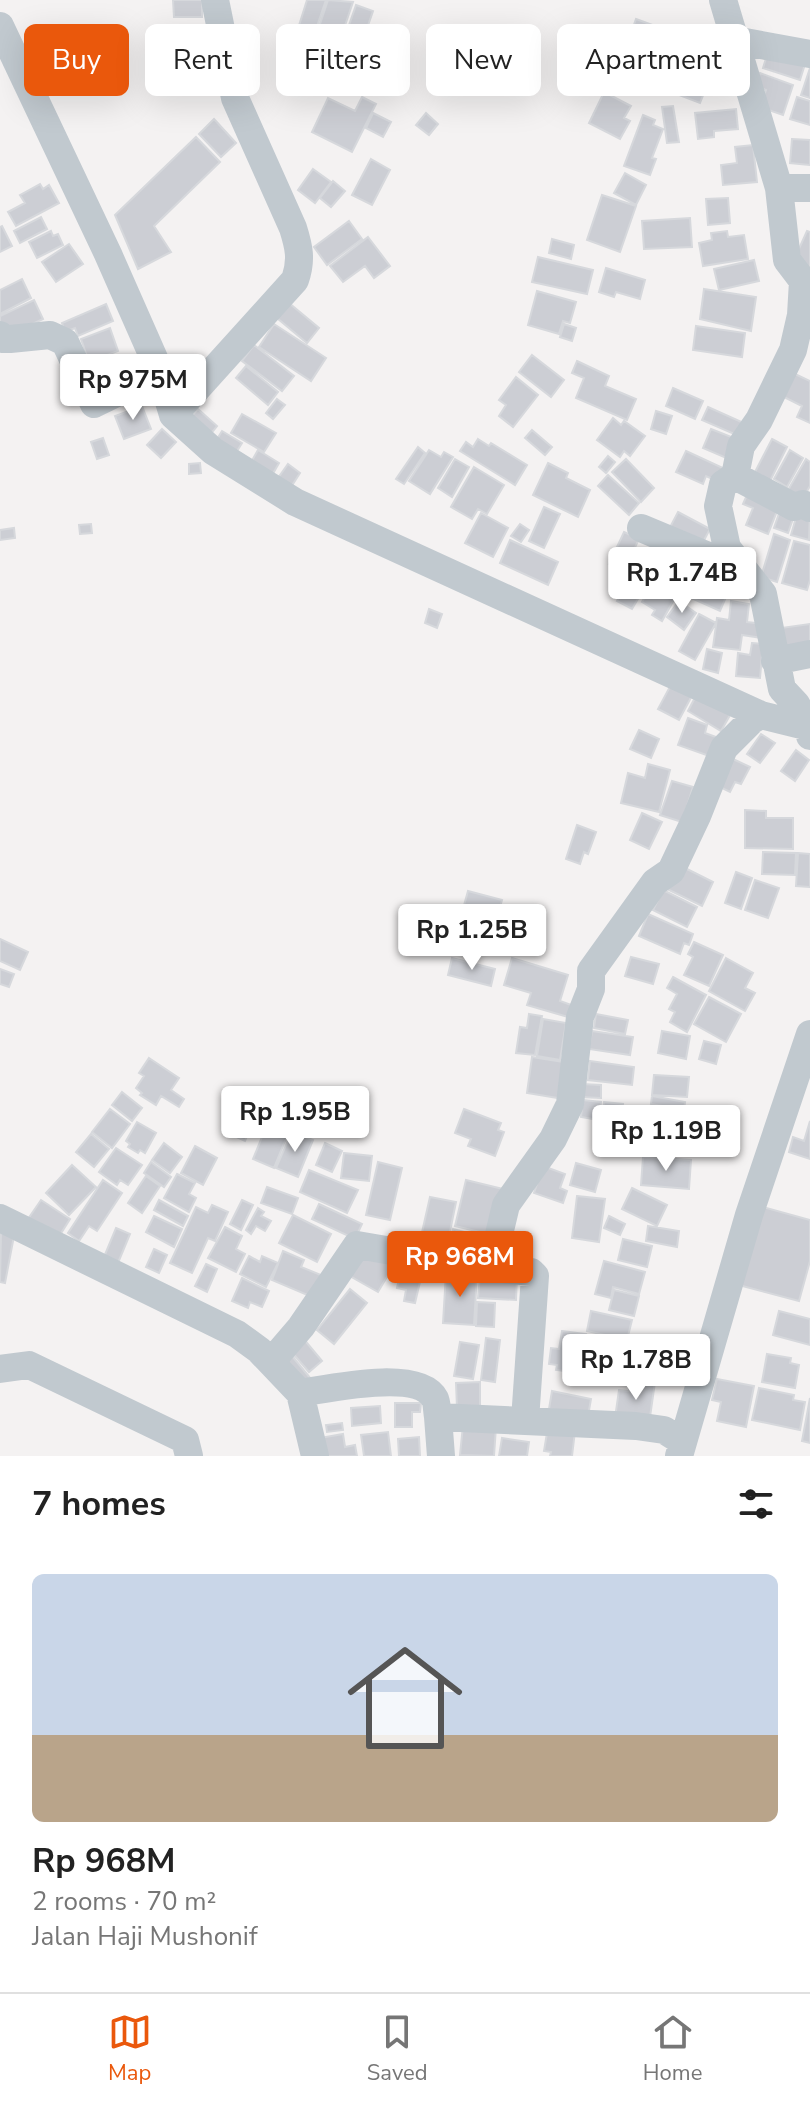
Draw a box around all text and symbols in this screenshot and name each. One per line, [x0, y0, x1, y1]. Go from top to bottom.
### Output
chip: Buy [24, 24, 129, 96]
chip: Rent [145, 24, 260, 96]
chip: Filters [276, 24, 410, 96]
chip: New [426, 24, 541, 96]
chip: Apartment [557, 24, 750, 96]
pin: Rp 975M [59, 354, 207, 422]
text: Rp 975M [78, 362, 188, 397]
pin: Rp 1.74B [599, 547, 765, 615]
text: Rp 1.74B [626, 555, 738, 590]
pin: Rp 1.25B [389, 904, 555, 972]
text: Rp 1.25B [416, 912, 528, 947]
pin: Rp 1.95B [212, 1086, 378, 1154]
text: Rp 1.95B [239, 1094, 351, 1129]
pin: Rp 1.19B [583, 1105, 749, 1173]
text: Rp 1.19B [610, 1113, 722, 1148]
pin: Rp 968M [386, 1231, 534, 1299]
text: Rp 968M [405, 1239, 515, 1274]
pin: Rp 1.78B [553, 1334, 719, 1402]
text: Rp 1.78B [580, 1342, 692, 1377]
text: 7 homes [32, 1481, 166, 1527]
icon: filters [734, 1482, 778, 1526]
icon: home [333, 1626, 477, 1770]
text: Rp 968M [32, 1838, 176, 1884]
text: 2 rooms · 70 m² [32, 1884, 216, 1919]
text: Jalan Haji Mushonif [32, 1919, 258, 1954]
tab: Map [108, 2010, 152, 2088]
tab: Saved [367, 2010, 428, 2088]
tab: Home [643, 2010, 702, 2088]

